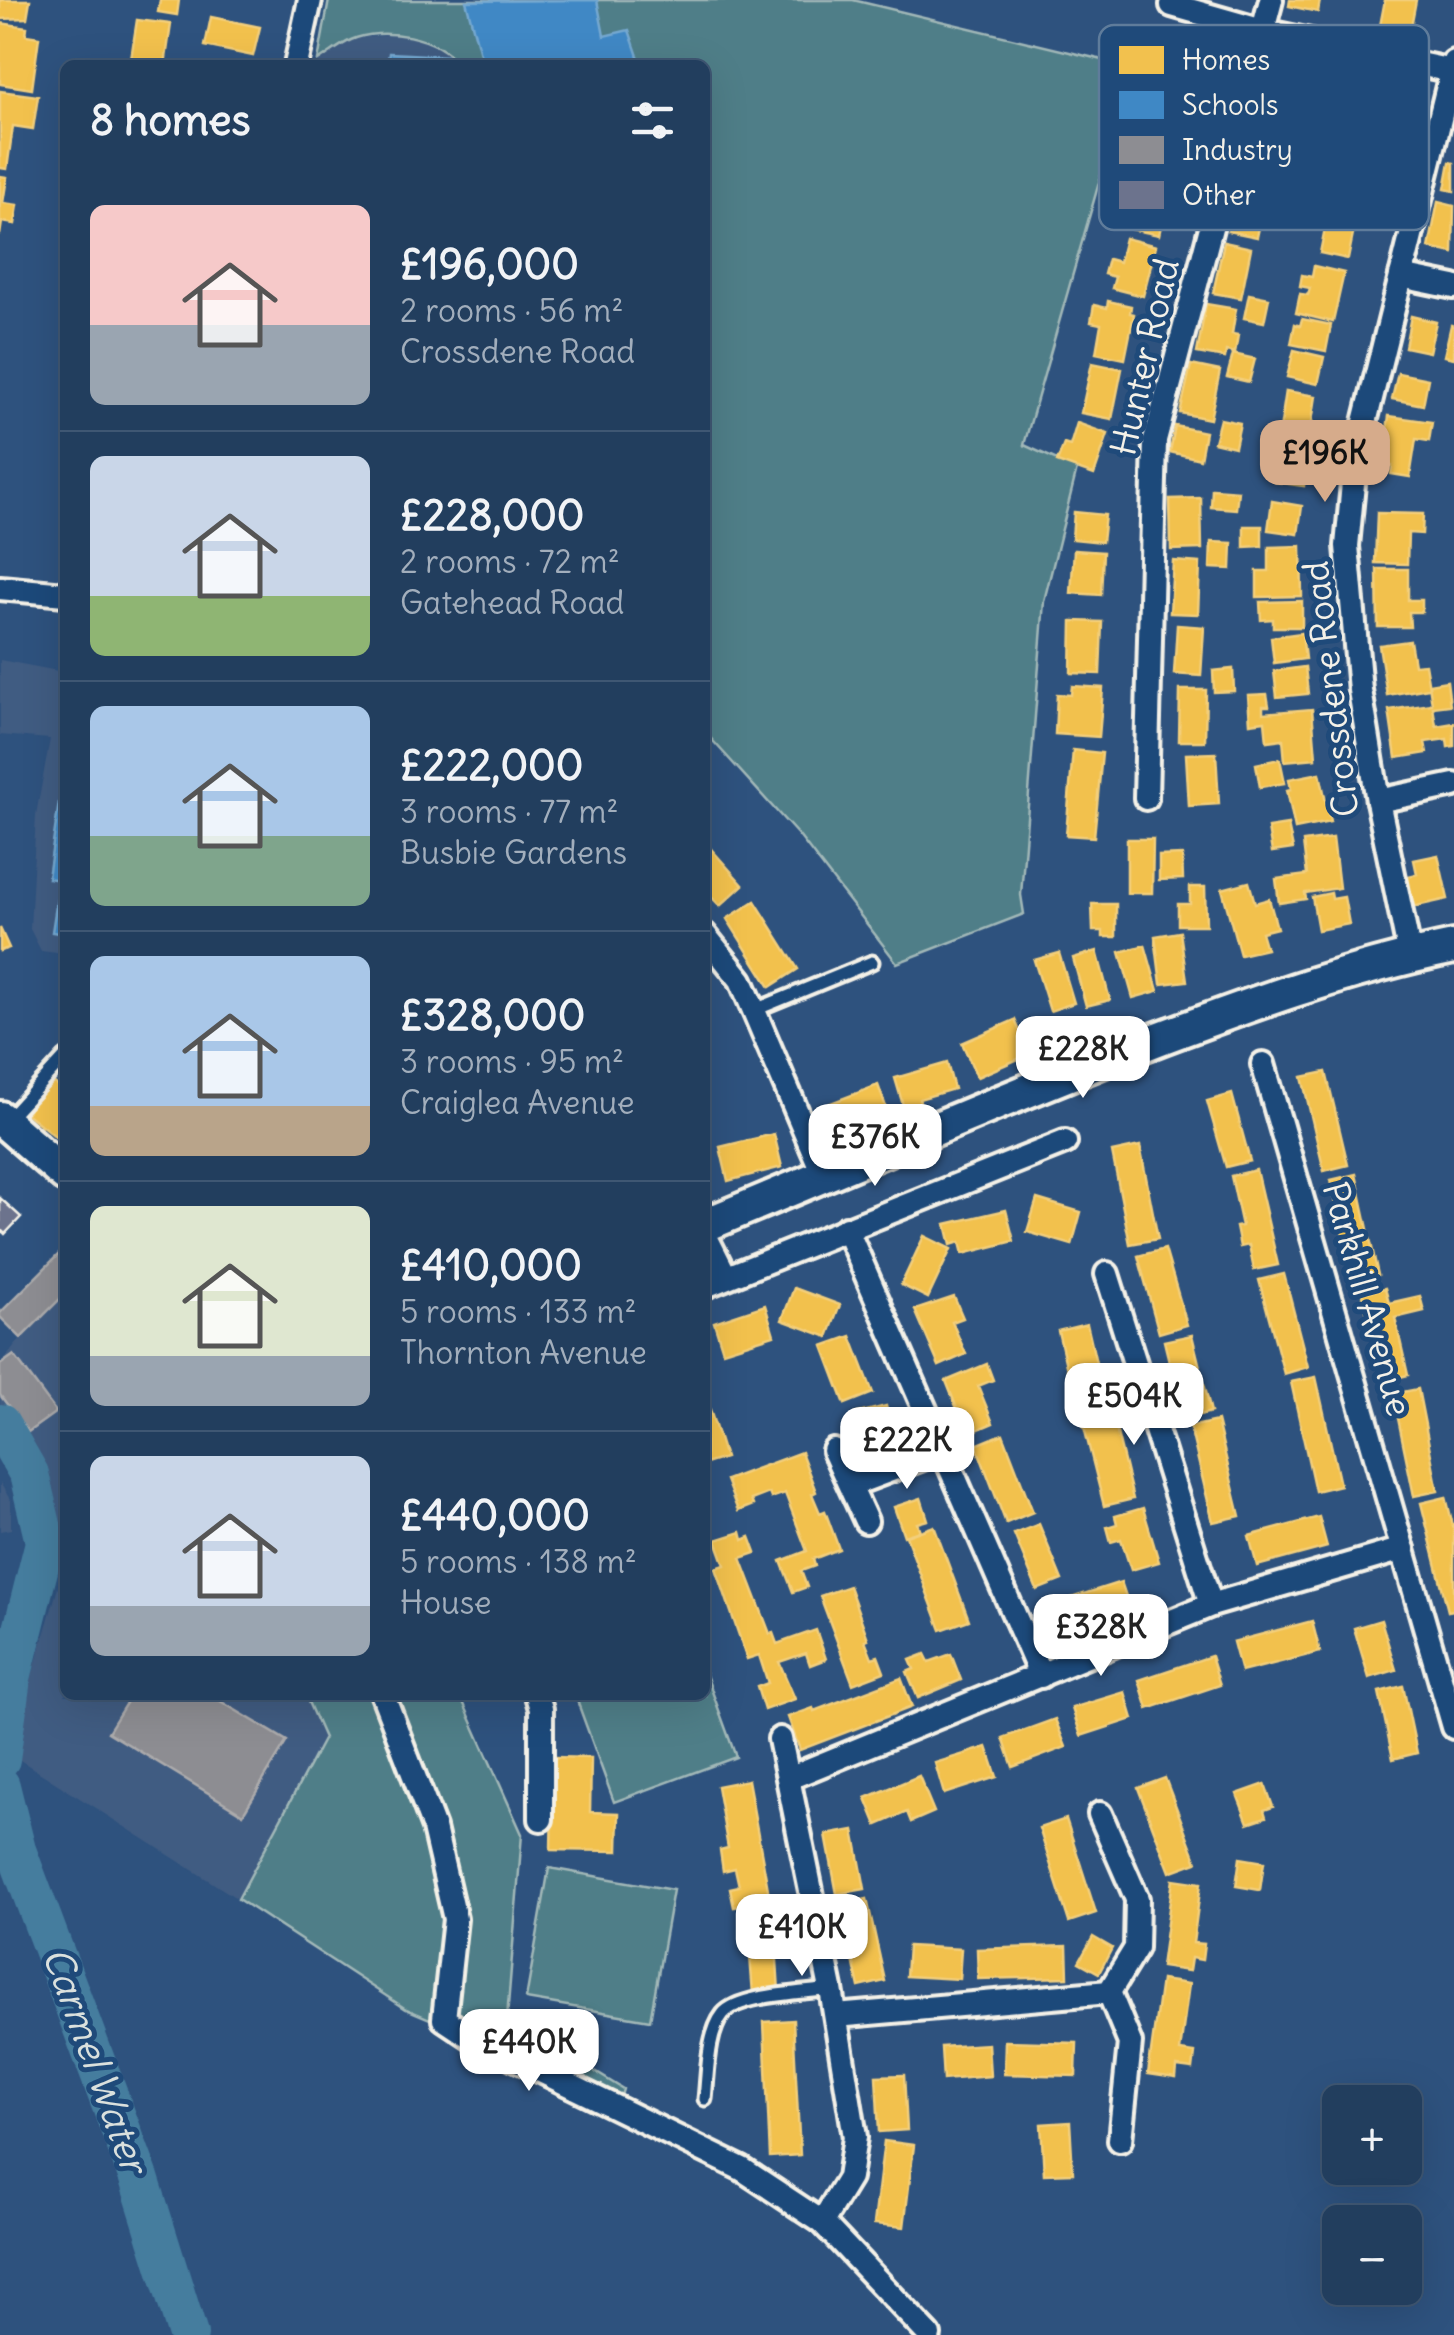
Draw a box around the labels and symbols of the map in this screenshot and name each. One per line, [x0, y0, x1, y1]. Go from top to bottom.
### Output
legend [1099, 25, 1429, 230]
text: Homes [1182, 42, 1270, 78]
text: Schools [1182, 87, 1278, 123]
text: Industry [1182, 132, 1293, 168]
text: Other [1182, 177, 1256, 213]
street label: Hunter Road [1100, 254, 1188, 459]
pin: £196K [1255, 420, 1395, 505]
street label: Crossdene Road [1293, 559, 1368, 819]
pin: £228K [1013, 1016, 1153, 1101]
pin: £376K [805, 1104, 945, 1189]
street label: Parkhill Avenue [1314, 1176, 1422, 1421]
pin: £504K [1064, 1363, 1204, 1448]
pin: £222K [837, 1407, 977, 1492]
pin: £328K [1031, 1594, 1171, 1679]
pin: £410K [732, 1894, 872, 1979]
water label: Carmel Water [33, 1941, 160, 2183]
pin: £440K [459, 2009, 599, 2094]

